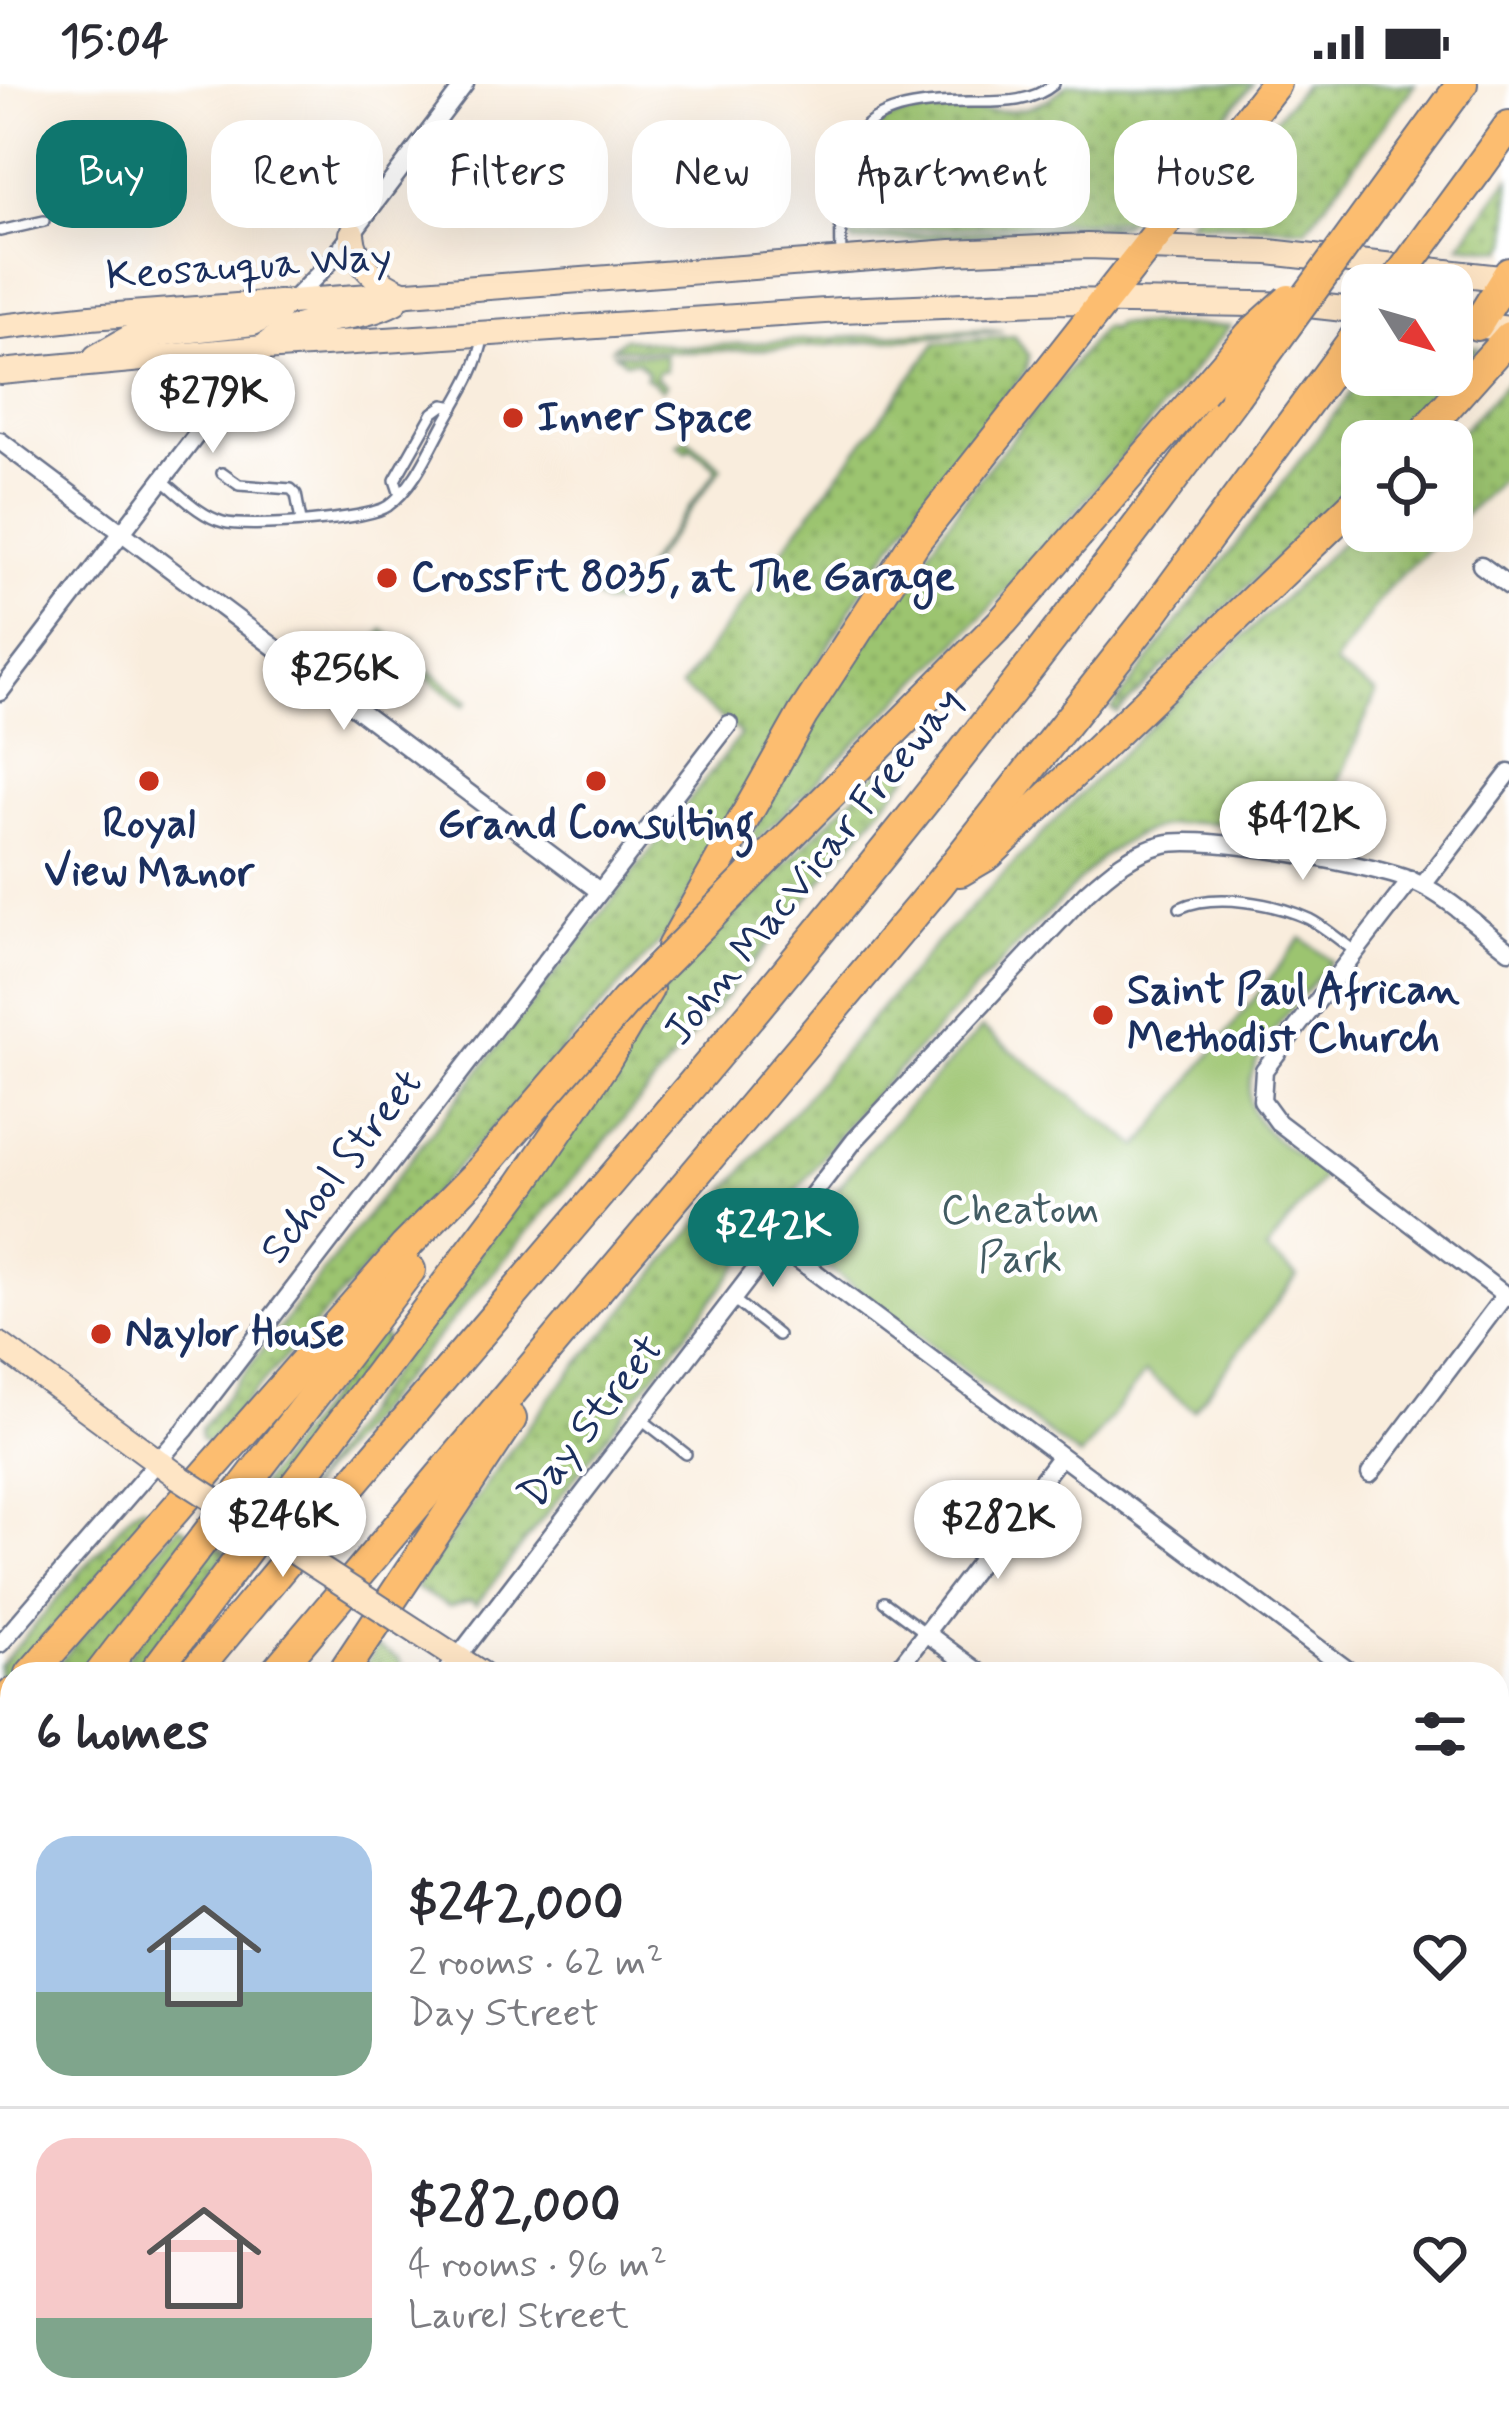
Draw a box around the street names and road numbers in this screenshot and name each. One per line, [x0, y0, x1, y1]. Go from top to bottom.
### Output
street label: Keosauqua Way [104, 230, 394, 304]
street label: John MacVicar Freeway [652, 676, 976, 1058]
street label: School Street [249, 1058, 435, 1276]
street label: Day Street [507, 1324, 677, 1520]

